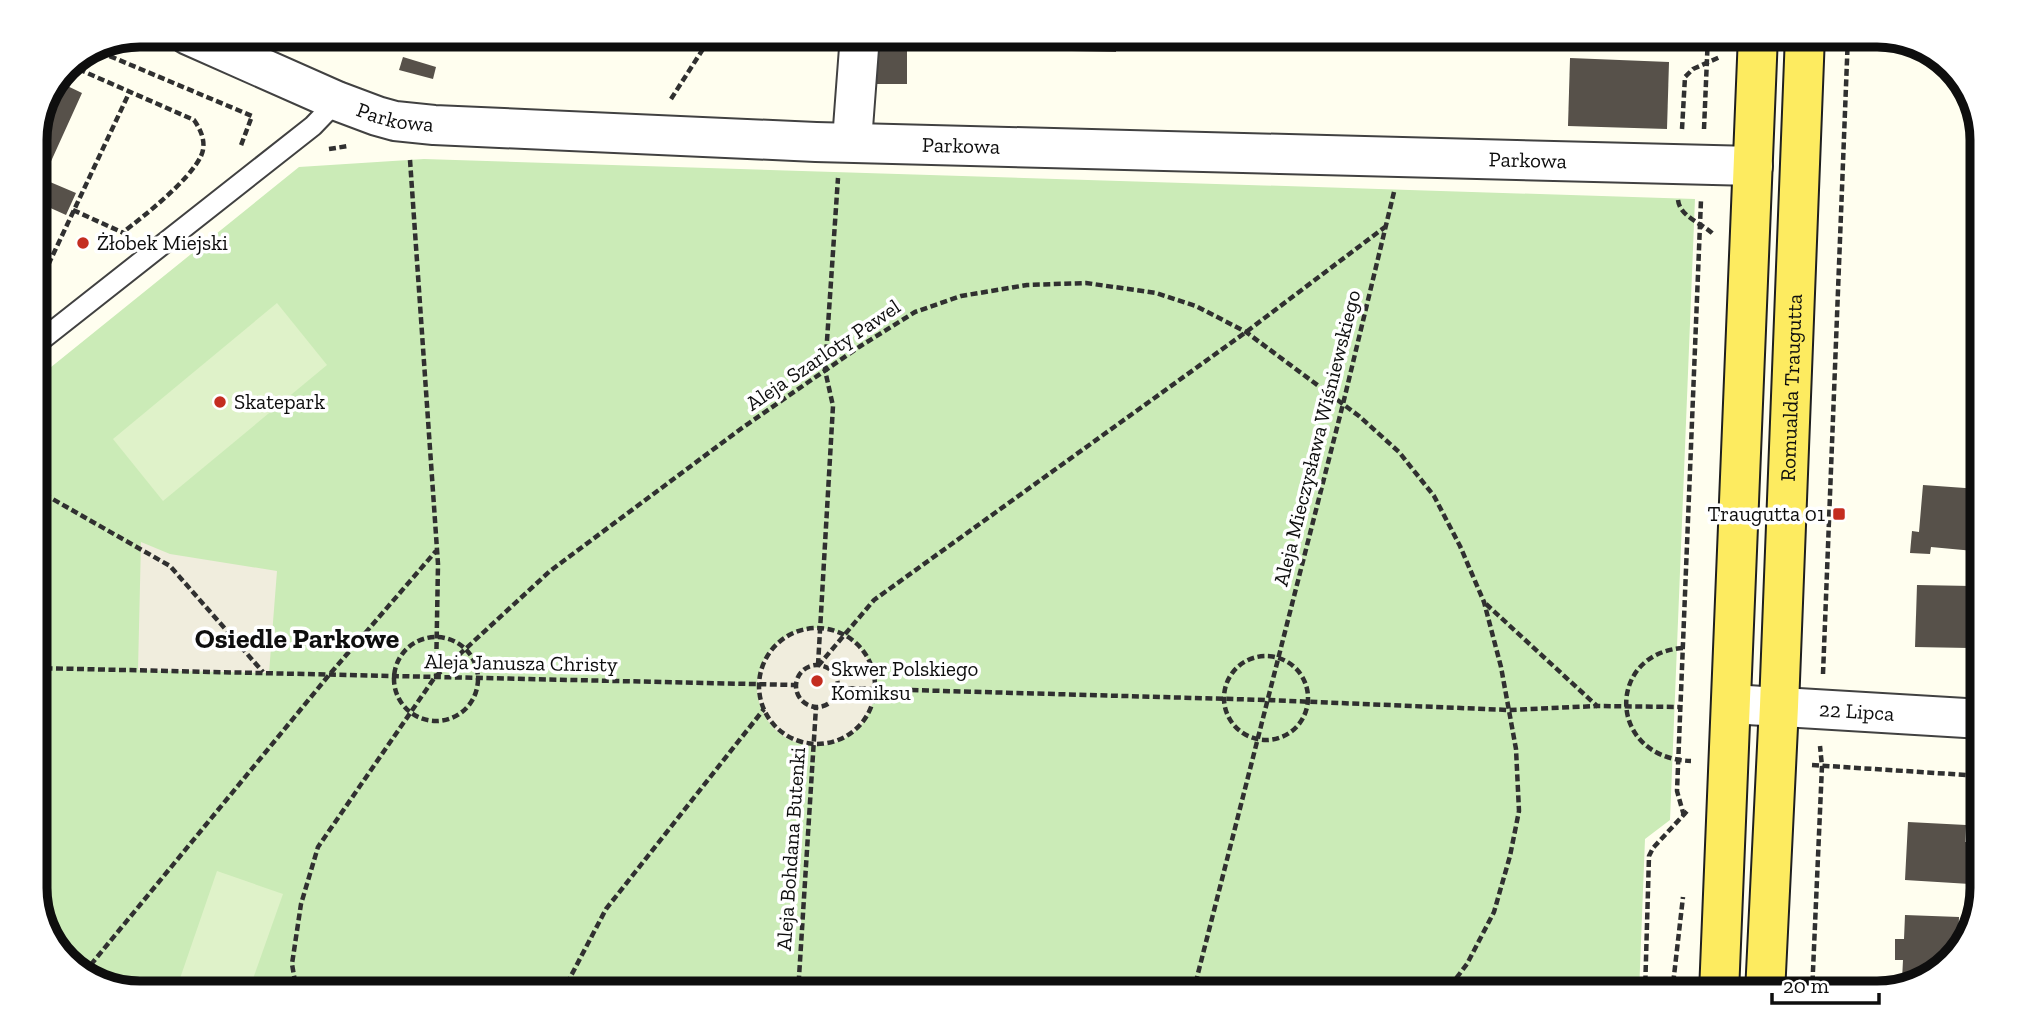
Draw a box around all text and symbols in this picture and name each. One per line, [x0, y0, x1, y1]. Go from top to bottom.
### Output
street label: Parkowa [353, 97, 435, 137]
street label: Parkowa [922, 132, 1000, 159]
street label: Parkowa [1488, 146, 1567, 173]
place label: Żłobek Miejski [97, 230, 228, 256]
marker: Żłobek Miejski [75, 235, 91, 251]
street label: Aleja Mieczysława Wiśniewskiego [1268, 287, 1366, 589]
street label: Aleja Szarloty Pawel [741, 293, 906, 416]
street label: Romualda Traugutta [1775, 293, 1807, 482]
place label: Skatepark [234, 389, 325, 414]
marker: Skatepark [212, 394, 228, 410]
place label: Traugutta 01 [1708, 501, 1825, 526]
marker: Traugutta 01 [1831, 506, 1847, 522]
district label: Osiedle Parkowe [195, 622, 399, 655]
street label: Aleja Janusza Christy [424, 648, 618, 678]
place label: Skwer Polskiego Komiksu [831, 656, 978, 705]
marker: Skwer Polskiego Komiksu [809, 673, 825, 689]
street label: 22 Lipca [1819, 696, 1895, 726]
street label: Aleja Bohdana Butenki [771, 746, 811, 952]
scale bar [1772, 962, 1879, 1006]
text: 20 m [1783, 973, 1829, 998]

